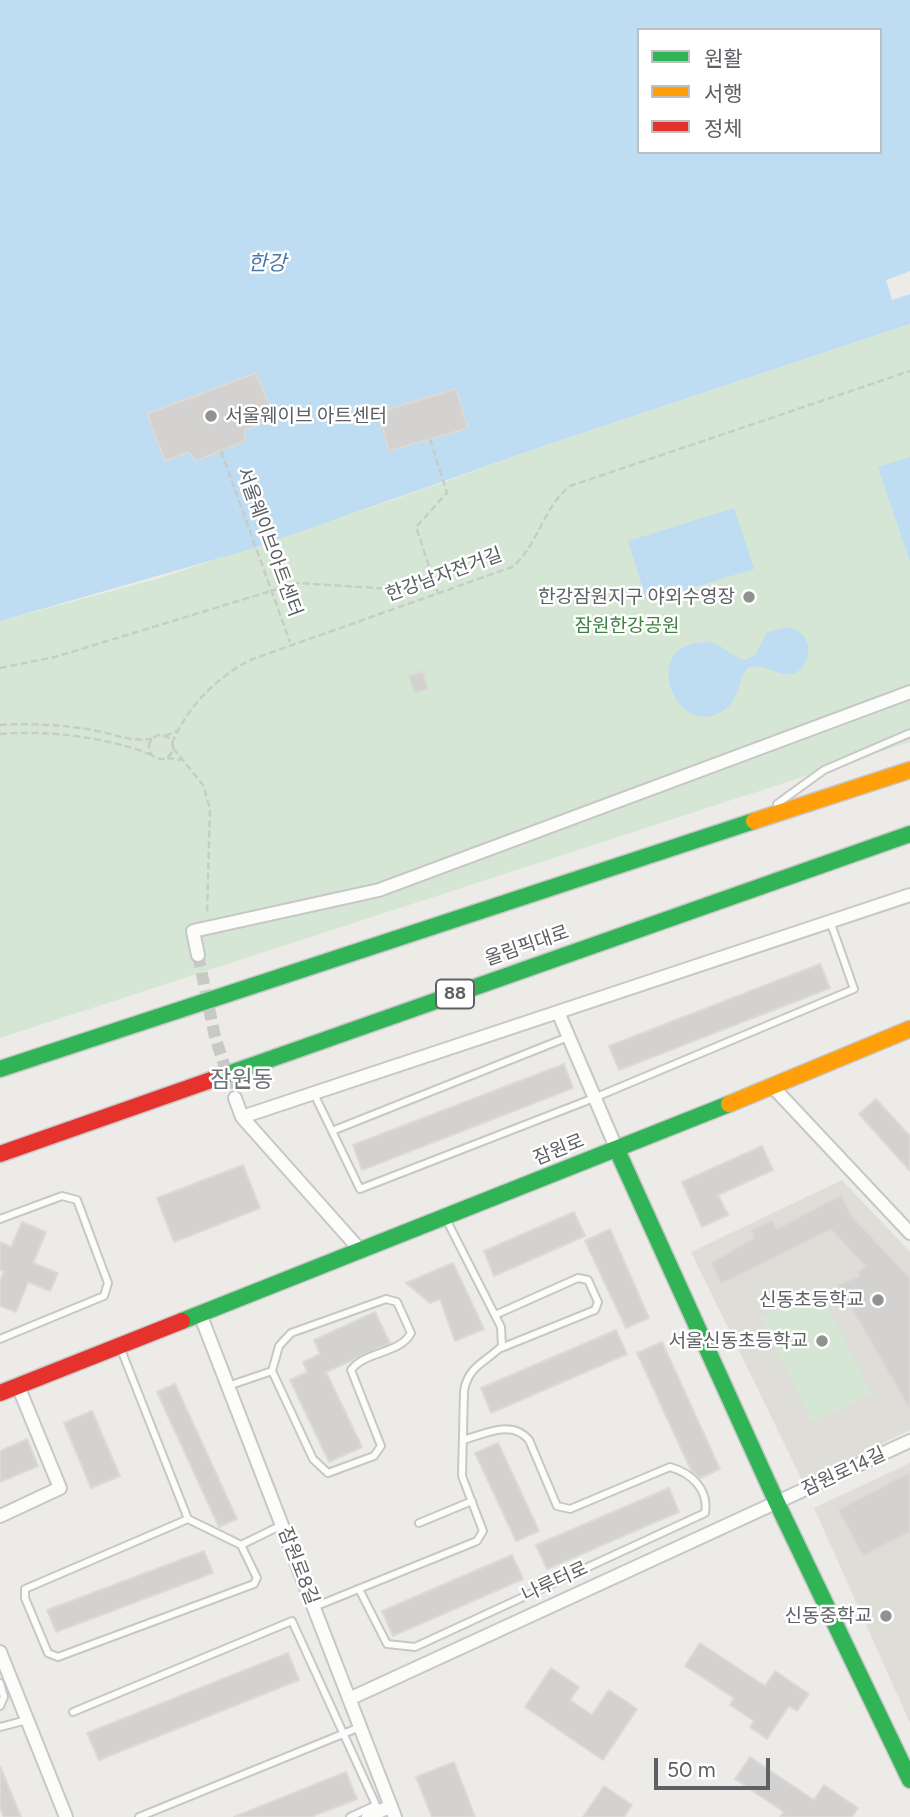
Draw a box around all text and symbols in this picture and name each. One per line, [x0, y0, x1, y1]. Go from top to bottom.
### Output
legend [637, 28, 882, 154]
text: 원활 [704, 46, 743, 71]
text: 서행 [704, 81, 743, 106]
text: 정체 [704, 116, 743, 141]
water label: 한강 [248, 251, 286, 277]
place label: 서울웨이브 아트센터 [225, 405, 387, 427]
marker: 서울웨이브 아트센터 [203, 408, 219, 424]
street label: 서울웨이브아트센터 [231, 464, 307, 620]
street label: 한강남자전거길 [383, 543, 505, 607]
place label: 한강잠원지구 야외수영장 [538, 586, 735, 608]
marker: 한강잠원지구 야외수영장 [741, 589, 757, 605]
park label: 잠원한강공원 [575, 615, 679, 637]
street label: 올림픽대로 [482, 921, 572, 971]
road number: 88 [436, 979, 474, 1009]
district label: 잠원동 [210, 1066, 274, 1094]
street label: 잠원로 [530, 1130, 588, 1170]
place label: 신동초등학교 [759, 1289, 864, 1311]
marker: 신동초등학교 [870, 1292, 886, 1308]
place label: 서울신동초등학교 [668, 1330, 808, 1352]
marker: 서울신동초등학교 [814, 1333, 830, 1349]
street label: 잠원로14길 [799, 1443, 889, 1501]
street label: 잠원로8길 [273, 1524, 323, 1608]
street label: 나루터로 [518, 1557, 592, 1607]
place label: 신동중학교 [785, 1605, 872, 1627]
marker: 신동중학교 [878, 1608, 894, 1624]
scale bar [658, 1744, 774, 1788]
text: 50 m [667, 1757, 716, 1782]

